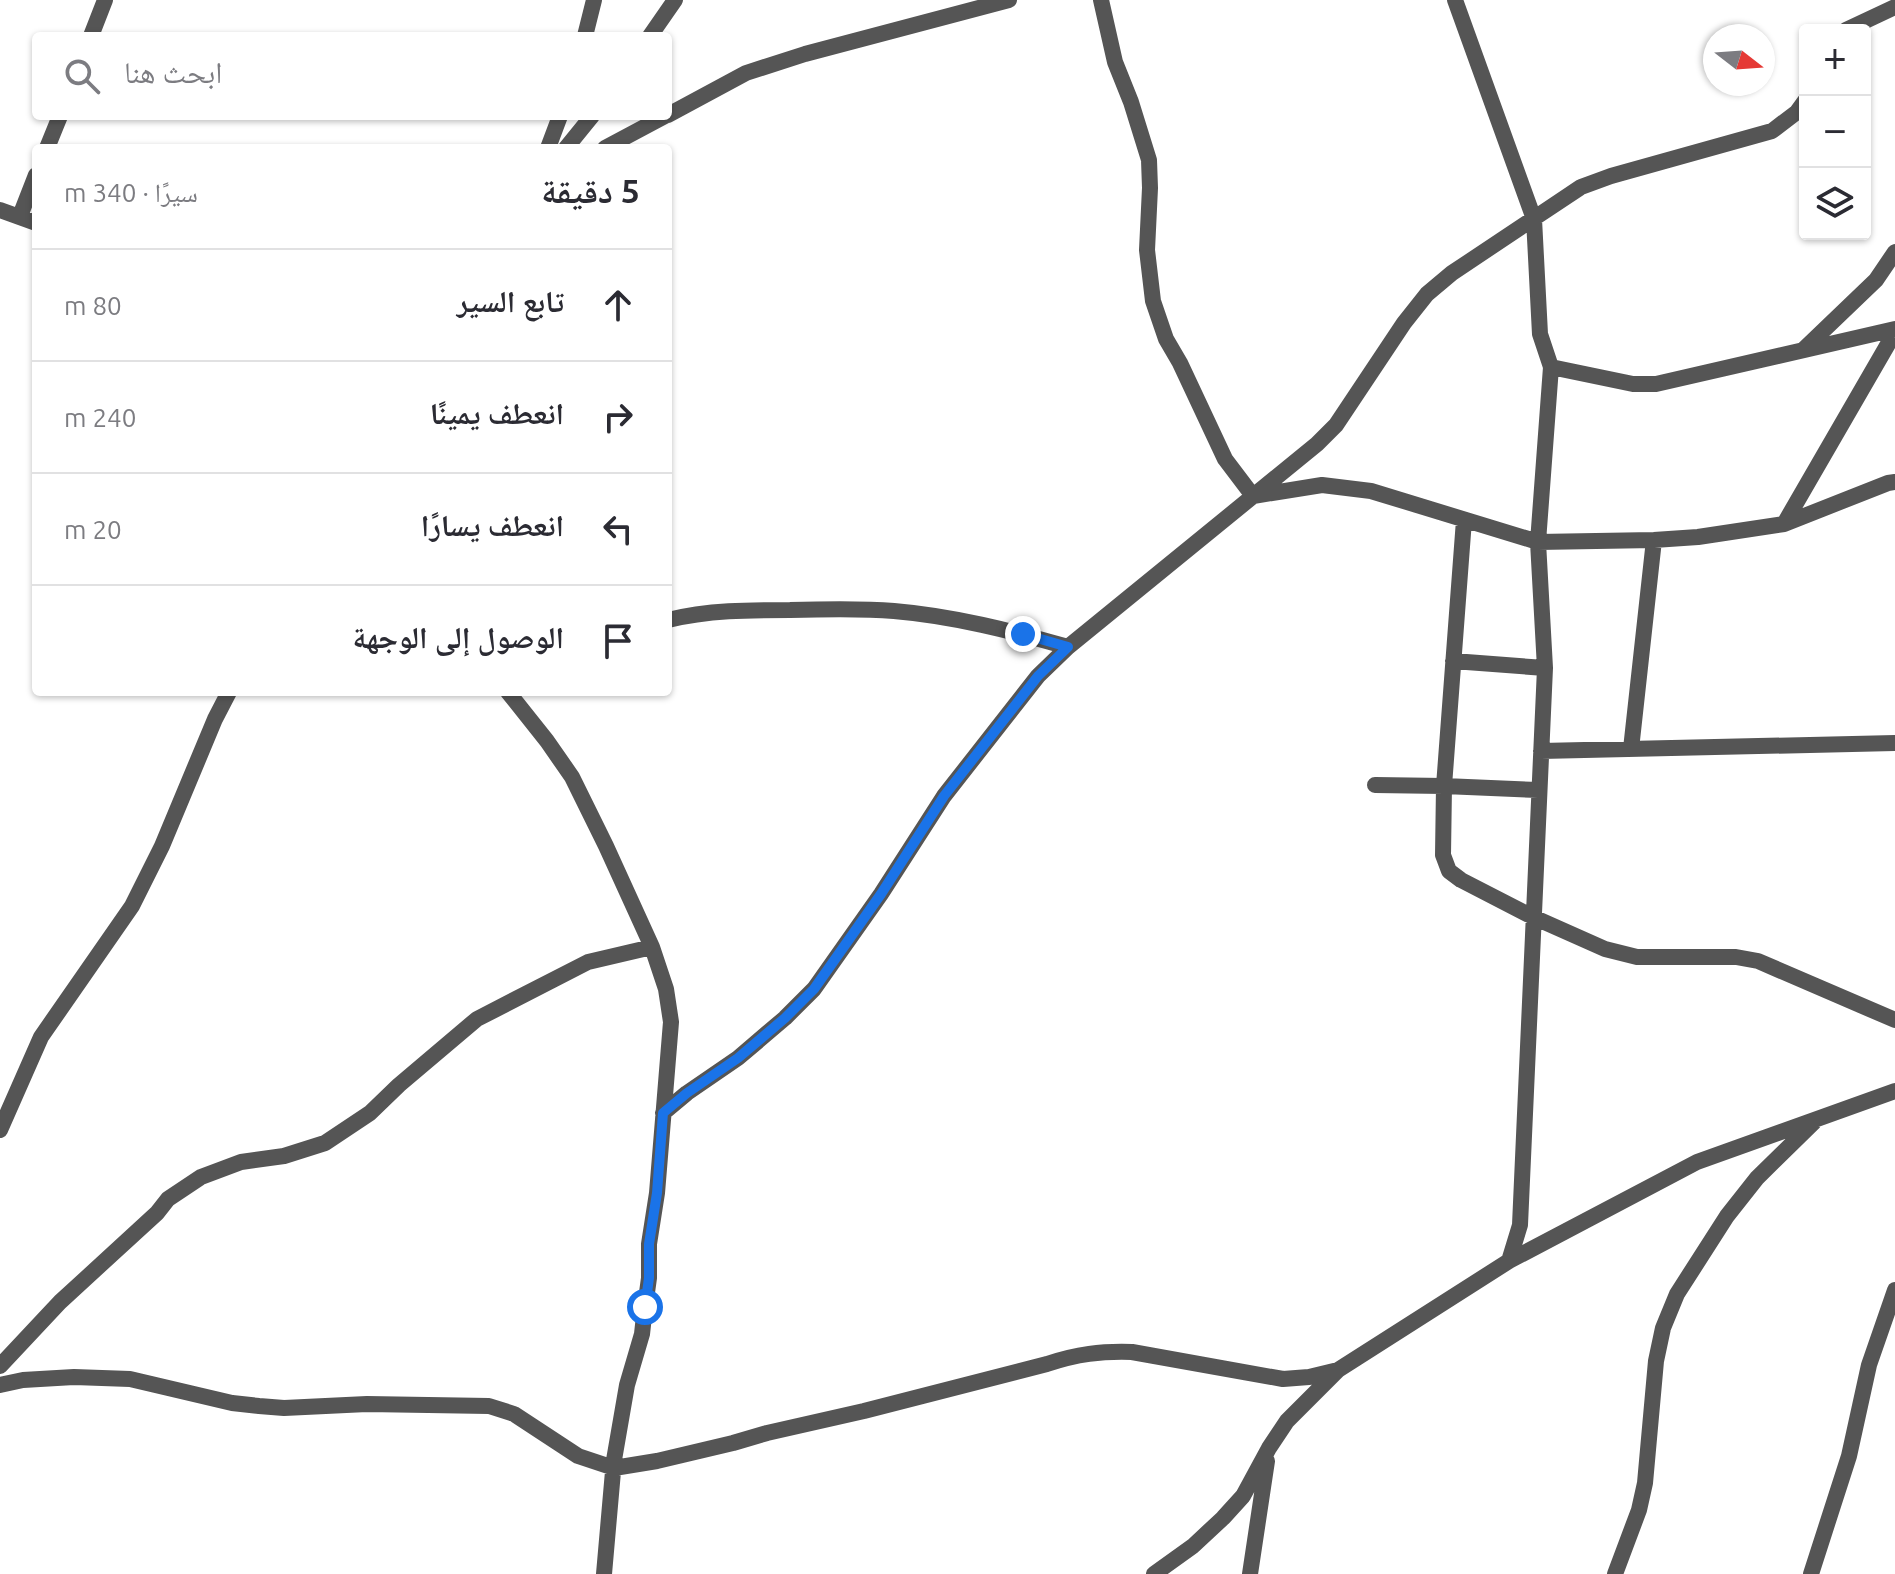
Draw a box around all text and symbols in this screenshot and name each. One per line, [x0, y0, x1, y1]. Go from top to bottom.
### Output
north arrow [1703, 24, 1775, 96]
map controls [1799, 24, 1871, 240]
button: + [1799, 24, 1871, 96]
search box [32, 32, 672, 120]
icon: search [60, 54, 104, 98]
text: ابحث هنا [124, 55, 222, 89]
button: − [1799, 96, 1871, 168]
button: layers [1799, 168, 1871, 240]
text: 5 دقيقة [541, 171, 640, 209]
text: سيرًا · 340 m [64, 178, 198, 207]
icon: ahead [596, 283, 640, 327]
text: تابع السير [457, 284, 564, 318]
text: 80 m [64, 291, 122, 320]
icon: right [596, 395, 640, 439]
text: انعطف يمينًا [430, 396, 564, 430]
text: 240 m [64, 403, 136, 432]
icon: left [596, 507, 640, 551]
text: انعطف يسارًا [421, 508, 564, 542]
text: 20 m [64, 515, 122, 544]
route end [1005, 616, 1041, 652]
icon: arrive [596, 619, 640, 663]
text: الوصول إلى الوجهة [353, 620, 564, 654]
route start [627, 1289, 663, 1325]

